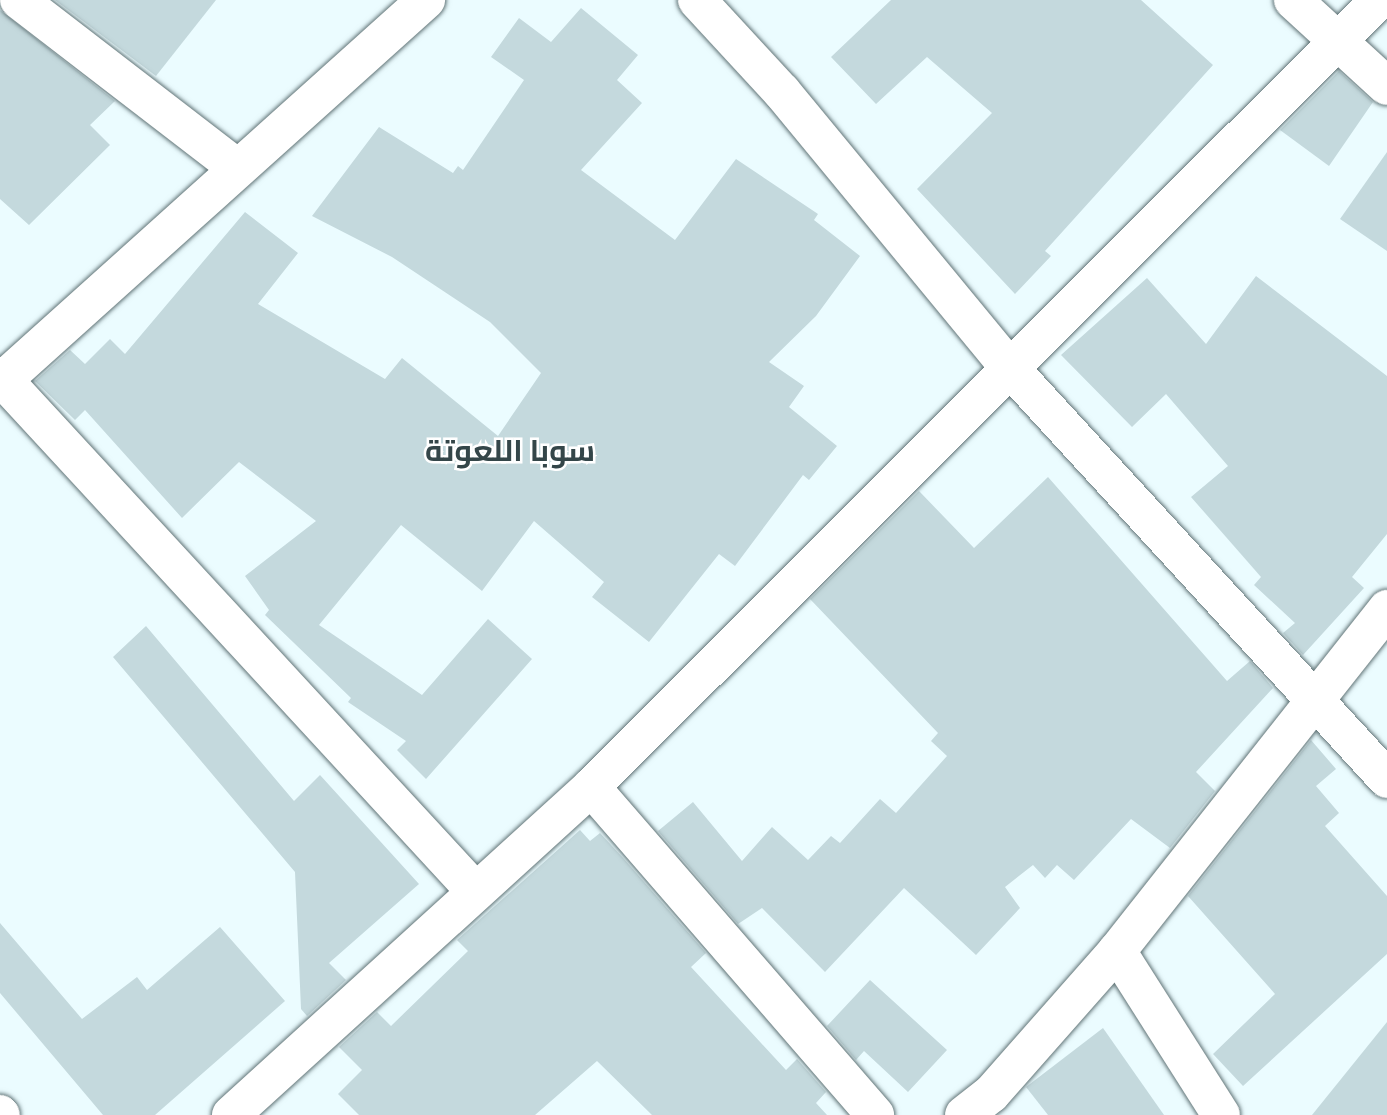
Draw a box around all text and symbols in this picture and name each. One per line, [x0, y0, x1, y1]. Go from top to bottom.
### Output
district label: سوبا اللعوتة [425, 432, 595, 468]

